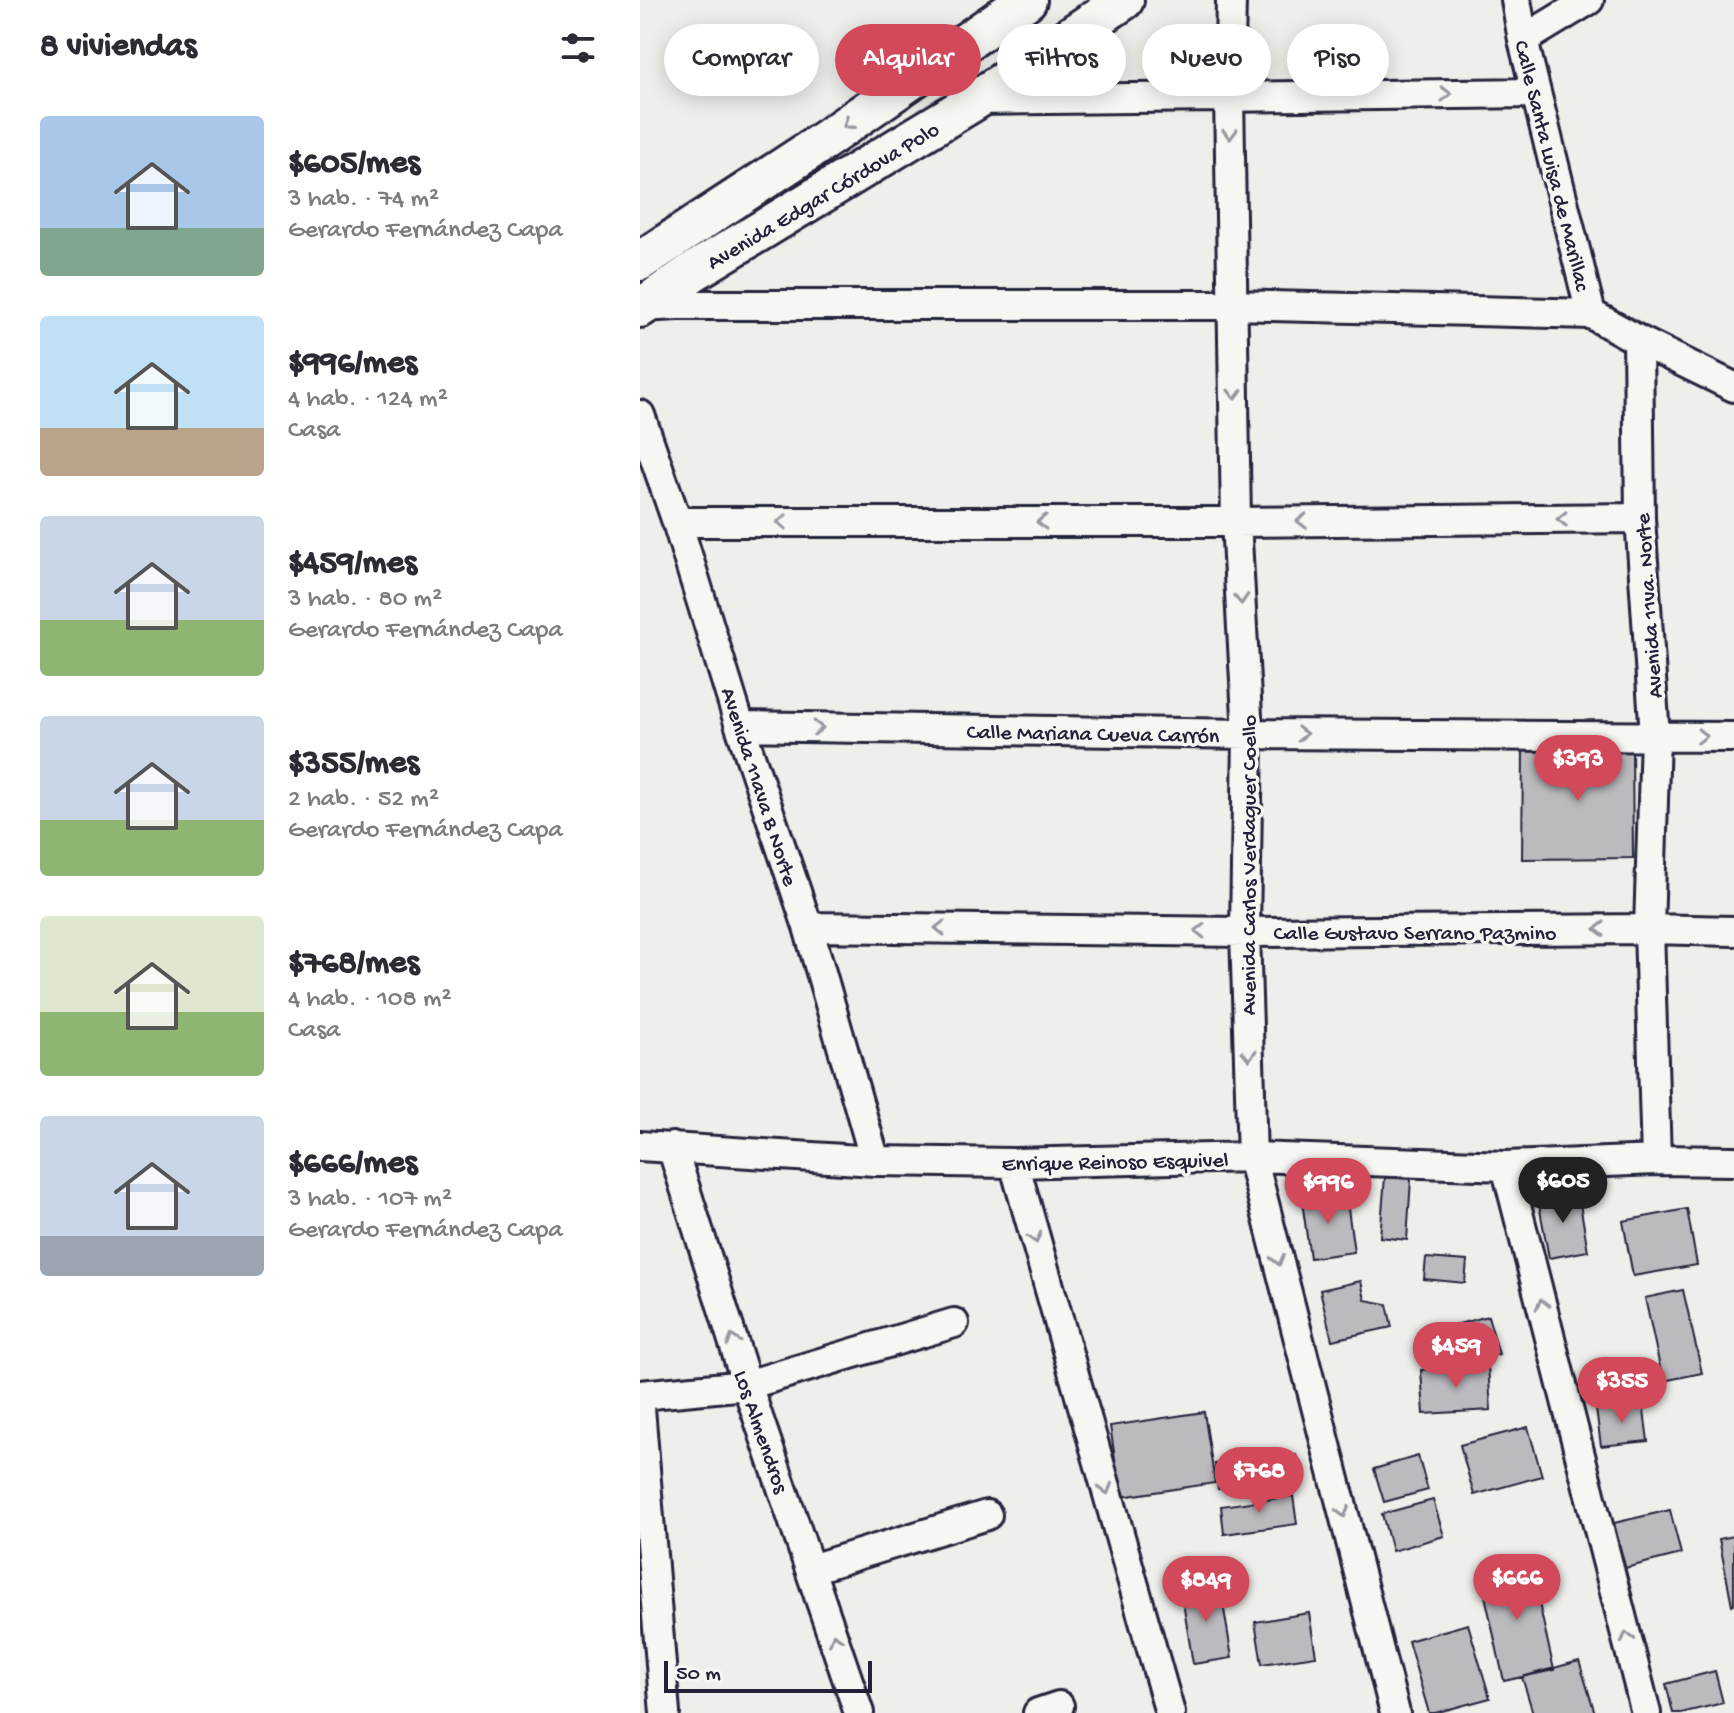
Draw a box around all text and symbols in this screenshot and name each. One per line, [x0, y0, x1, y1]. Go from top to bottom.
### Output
chip: Comprar [664, 24, 819, 96]
chip: Alquilar [835, 24, 981, 96]
chip: Filtros [997, 24, 1126, 96]
chip: Nuevo [1142, 24, 1271, 96]
chip: Piso [1287, 24, 1389, 96]
icon: filters [556, 26, 600, 70]
text: 8 viviendas [40, 28, 196, 68]
street label: Calle Santa Luisa de Marillac [1506, 38, 1594, 295]
one-way arrow [1440, 85, 1453, 102]
one-way arrow [842, 114, 856, 129]
street label: Avenida Edgar Córdova Polo [703, 118, 945, 277]
one-way arrow [1221, 128, 1239, 141]
text: $605/mes [288, 145, 420, 185]
icon: home [104, 148, 200, 244]
text: 3 hab. · 74 m² [288, 185, 439, 216]
text: Gerardo Fernández Capa [288, 216, 563, 247]
text: $996/mes [288, 345, 417, 385]
icon: home [104, 348, 200, 444]
text: 4 hab. · 124 m² [288, 385, 448, 416]
one-way arrow [1226, 388, 1243, 401]
text: Casa [288, 416, 341, 447]
one-way arrow [1555, 510, 1568, 528]
one-way arrow [1295, 512, 1308, 530]
street label: Avenida 11va. Norte [1632, 512, 1670, 699]
one-way arrow [775, 513, 788, 531]
one-way arrow [1035, 513, 1048, 531]
text: $459/mes [288, 545, 417, 585]
icon: home [104, 548, 200, 644]
text: 3 hab. · 80 m² [288, 585, 442, 616]
one-way arrow [1232, 593, 1249, 606]
text: Gerardo Fernández Capa [288, 616, 563, 647]
street label: Avenida 11ava B Norte [713, 685, 802, 890]
street label: Avenida Carlos Verdaguer Coello [1238, 715, 1264, 1015]
one-way arrow [812, 719, 825, 736]
street label: Calle Mariana Cueva Carrón [966, 721, 1220, 751]
one-way arrow [1296, 725, 1309, 743]
one-way arrow [1696, 728, 1709, 745]
pin: $393 [1531, 735, 1625, 803]
text: $355/mes [288, 745, 419, 785]
text: $393 [1552, 745, 1604, 776]
icon: home [104, 748, 200, 844]
text: 2 hab. · 52 m² [288, 785, 439, 816]
text: Gerardo Fernández Capa [288, 816, 563, 847]
one-way arrow [933, 920, 946, 937]
one-way arrow [1593, 920, 1606, 938]
one-way arrow [1193, 922, 1206, 940]
street label: Calle Gustavo Serrano Pazmino [1274, 922, 1556, 948]
text: $768/mes [288, 945, 419, 985]
icon: home [104, 948, 200, 1044]
text: 4 hab. · 108 m² [288, 985, 452, 1016]
text: Casa [288, 1016, 341, 1047]
one-way arrow [1240, 1049, 1257, 1062]
text: $666/mes [288, 1145, 417, 1185]
icon: home [104, 1148, 200, 1244]
street label: Enrique Reinoso Esquivel [1001, 1149, 1229, 1179]
pin: $605 [1516, 1157, 1610, 1225]
pin: $996 [1281, 1158, 1375, 1226]
text: $605 [1536, 1167, 1590, 1198]
text: $996 [1303, 1168, 1353, 1199]
text: 3 hab. · 107 m² [288, 1185, 452, 1216]
text: Gerardo Fernández Capa [288, 1216, 563, 1247]
one-way arrow [1026, 1231, 1043, 1245]
one-way arrow [1269, 1252, 1286, 1266]
one-way arrow [1534, 1298, 1551, 1312]
pin: $459 [1409, 1322, 1503, 1390]
text: $459 [1431, 1332, 1481, 1363]
one-way arrow [726, 1334, 742, 1348]
pin: $355 [1575, 1357, 1669, 1425]
street label: Los Almendros [726, 1367, 793, 1498]
text: $355 [1596, 1367, 1648, 1398]
pin: $768 [1212, 1447, 1306, 1515]
text: $768 [1233, 1457, 1285, 1488]
one-way arrow [1097, 1481, 1114, 1495]
one-way arrow [1334, 1504, 1351, 1518]
pin: $666 [1470, 1554, 1564, 1622]
pin: $849 [1159, 1556, 1253, 1624]
text: $666 [1491, 1564, 1543, 1595]
text: $849 [1180, 1566, 1232, 1597]
one-way arrow [1620, 1631, 1637, 1645]
one-way arrow [828, 1633, 844, 1647]
scale bar [664, 1657, 872, 1693]
text: 50 m [676, 1662, 721, 1688]

